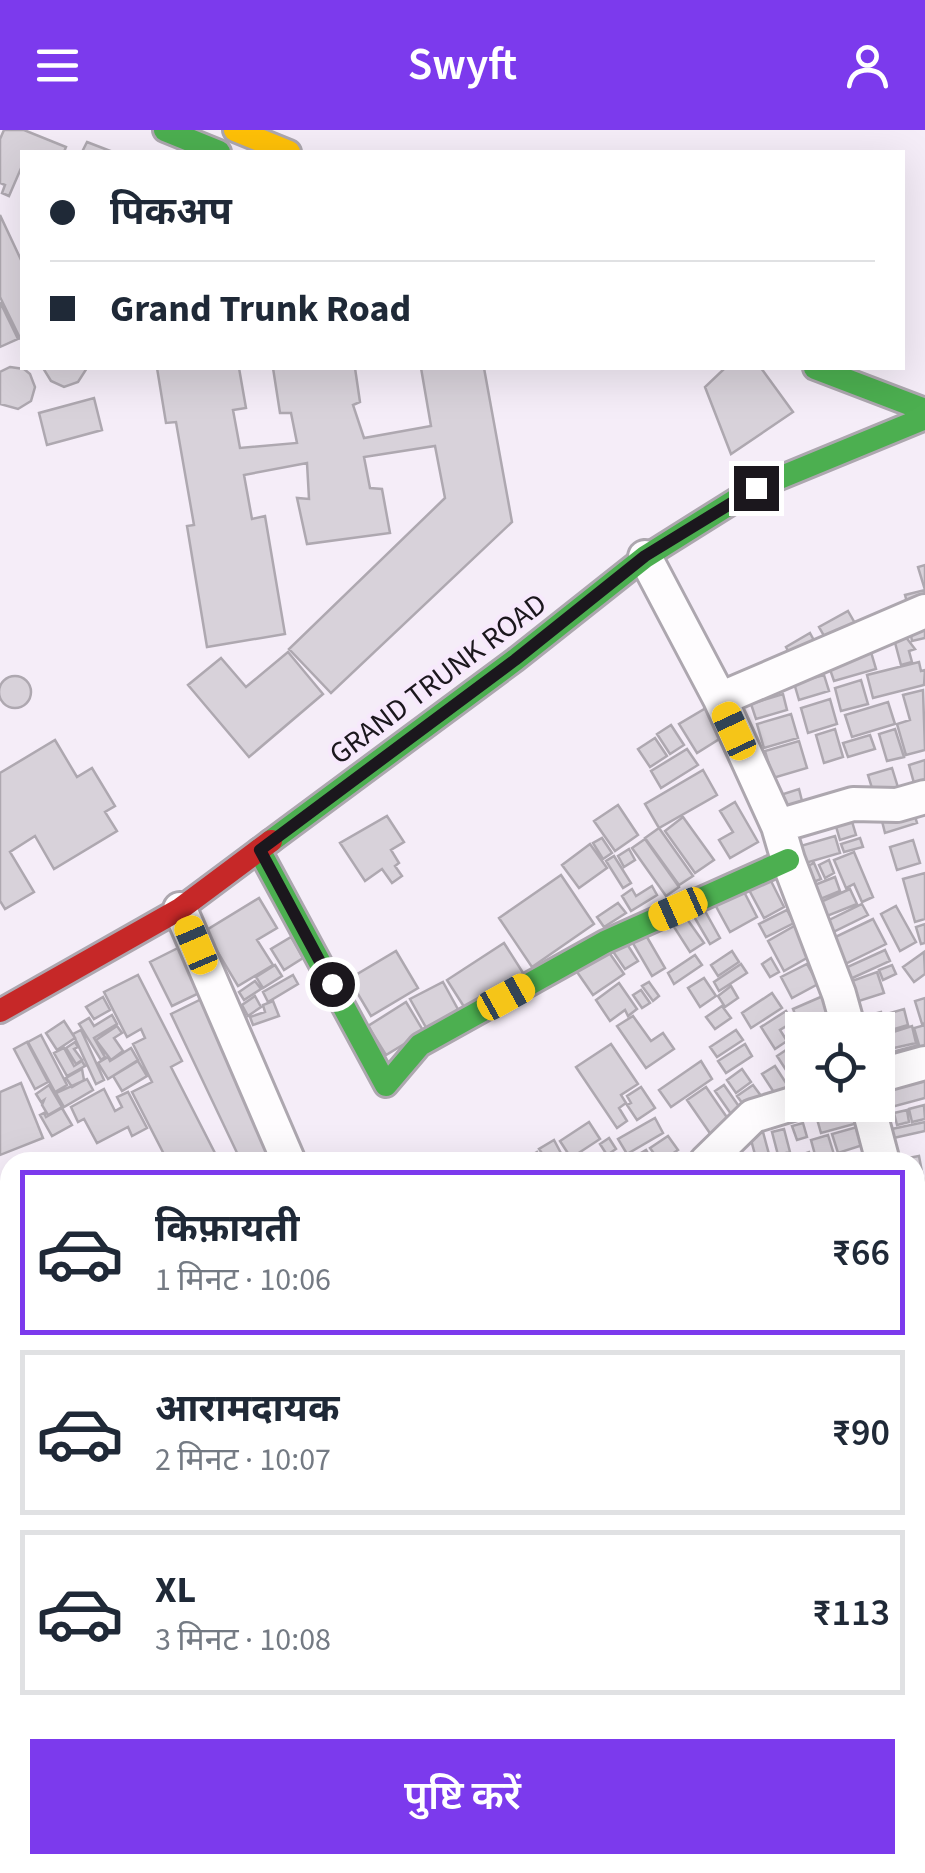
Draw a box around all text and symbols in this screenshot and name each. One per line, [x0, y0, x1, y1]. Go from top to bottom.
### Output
text: Swyft [408, 33, 517, 97]
icon: menu [30, 38, 85, 93]
icon: person [840, 38, 895, 93]
text: पिकअप [110, 185, 232, 239]
text: Grand Trunk Road [110, 282, 411, 336]
route end [734, 466, 779, 511]
street label: GRAND TRUNK ROAD [320, 583, 556, 775]
car [708, 697, 760, 765]
car [644, 883, 712, 935]
car [170, 912, 222, 978]
route start [310, 962, 355, 1007]
car [472, 969, 540, 1025]
map controls [785, 1012, 895, 1122]
button: locate [785, 1012, 895, 1122]
text: किफ़ायती [155, 1202, 299, 1256]
icon: car [35, 1208, 125, 1298]
text: ₹66 [832, 1226, 890, 1280]
text: 1 मिनट · 10:06 [155, 1257, 331, 1303]
text: आरामदायक [155, 1382, 339, 1436]
icon: car [35, 1388, 125, 1478]
text: ₹90 [832, 1406, 890, 1460]
text: 2 मिनट · 10:07 [155, 1437, 331, 1483]
text: XL [155, 1563, 196, 1617]
icon: car [35, 1568, 125, 1658]
text: ₹113 [812, 1586, 890, 1640]
text: 3 मिनट · 10:08 [155, 1617, 331, 1663]
button: पुष्टि करें [30, 1739, 895, 1854]

